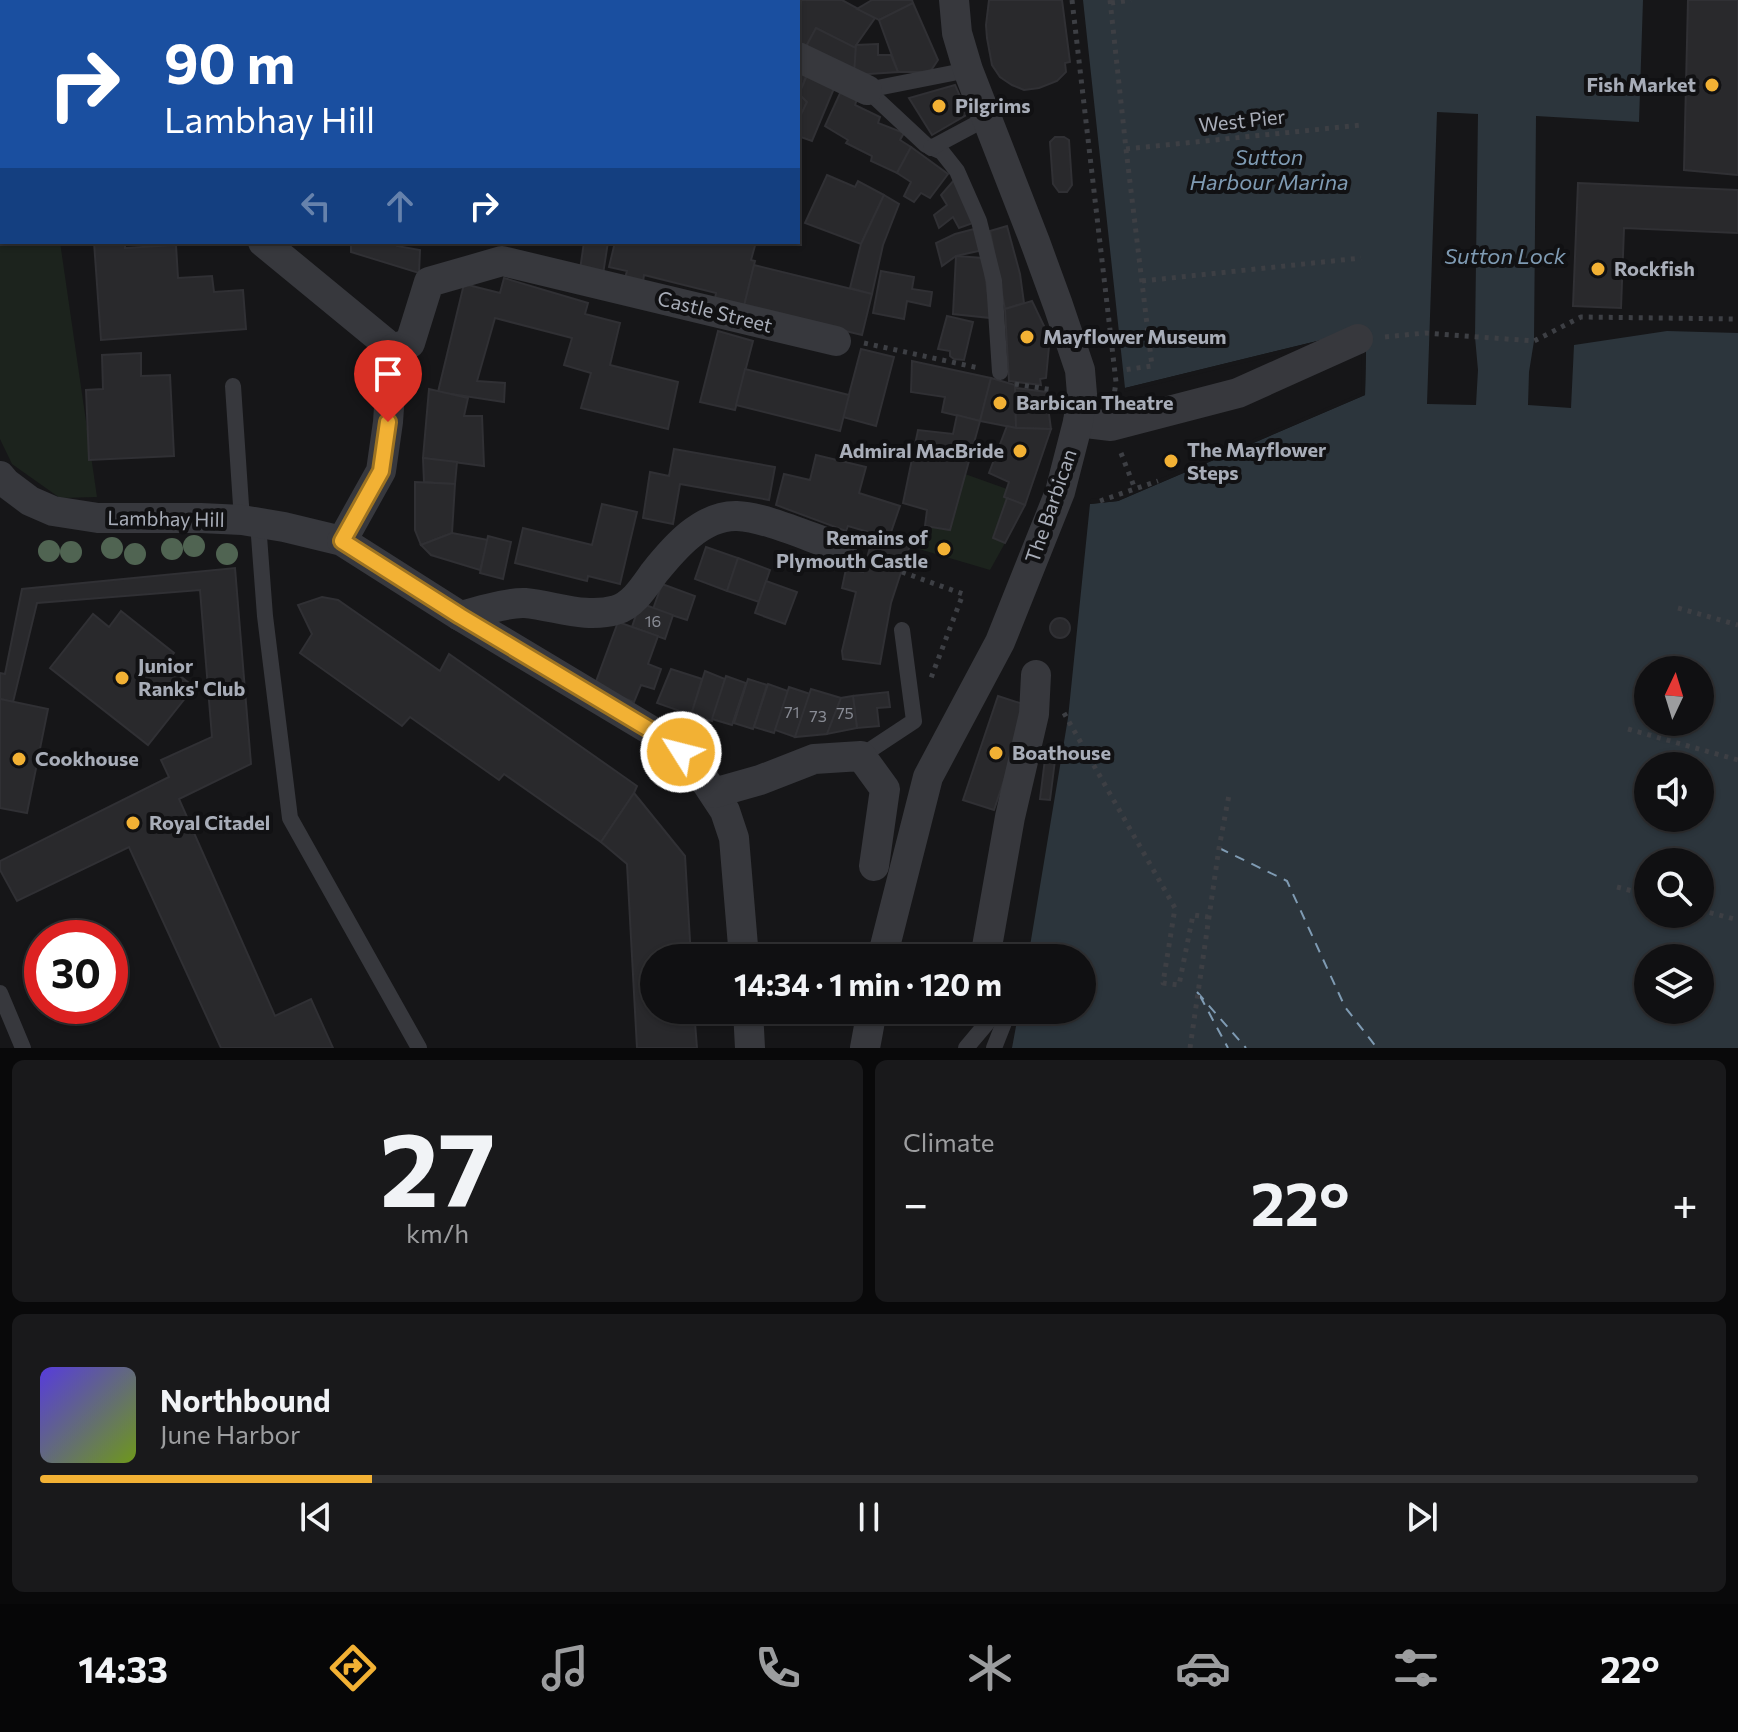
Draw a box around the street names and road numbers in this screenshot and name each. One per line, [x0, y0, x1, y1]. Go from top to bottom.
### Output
street label: West Pier [1197, 104, 1286, 136]
street label: Castle Street [655, 285, 775, 337]
street label: The Barbican [1019, 446, 1081, 566]
street label: Lambhay Hill [107, 505, 225, 531]

